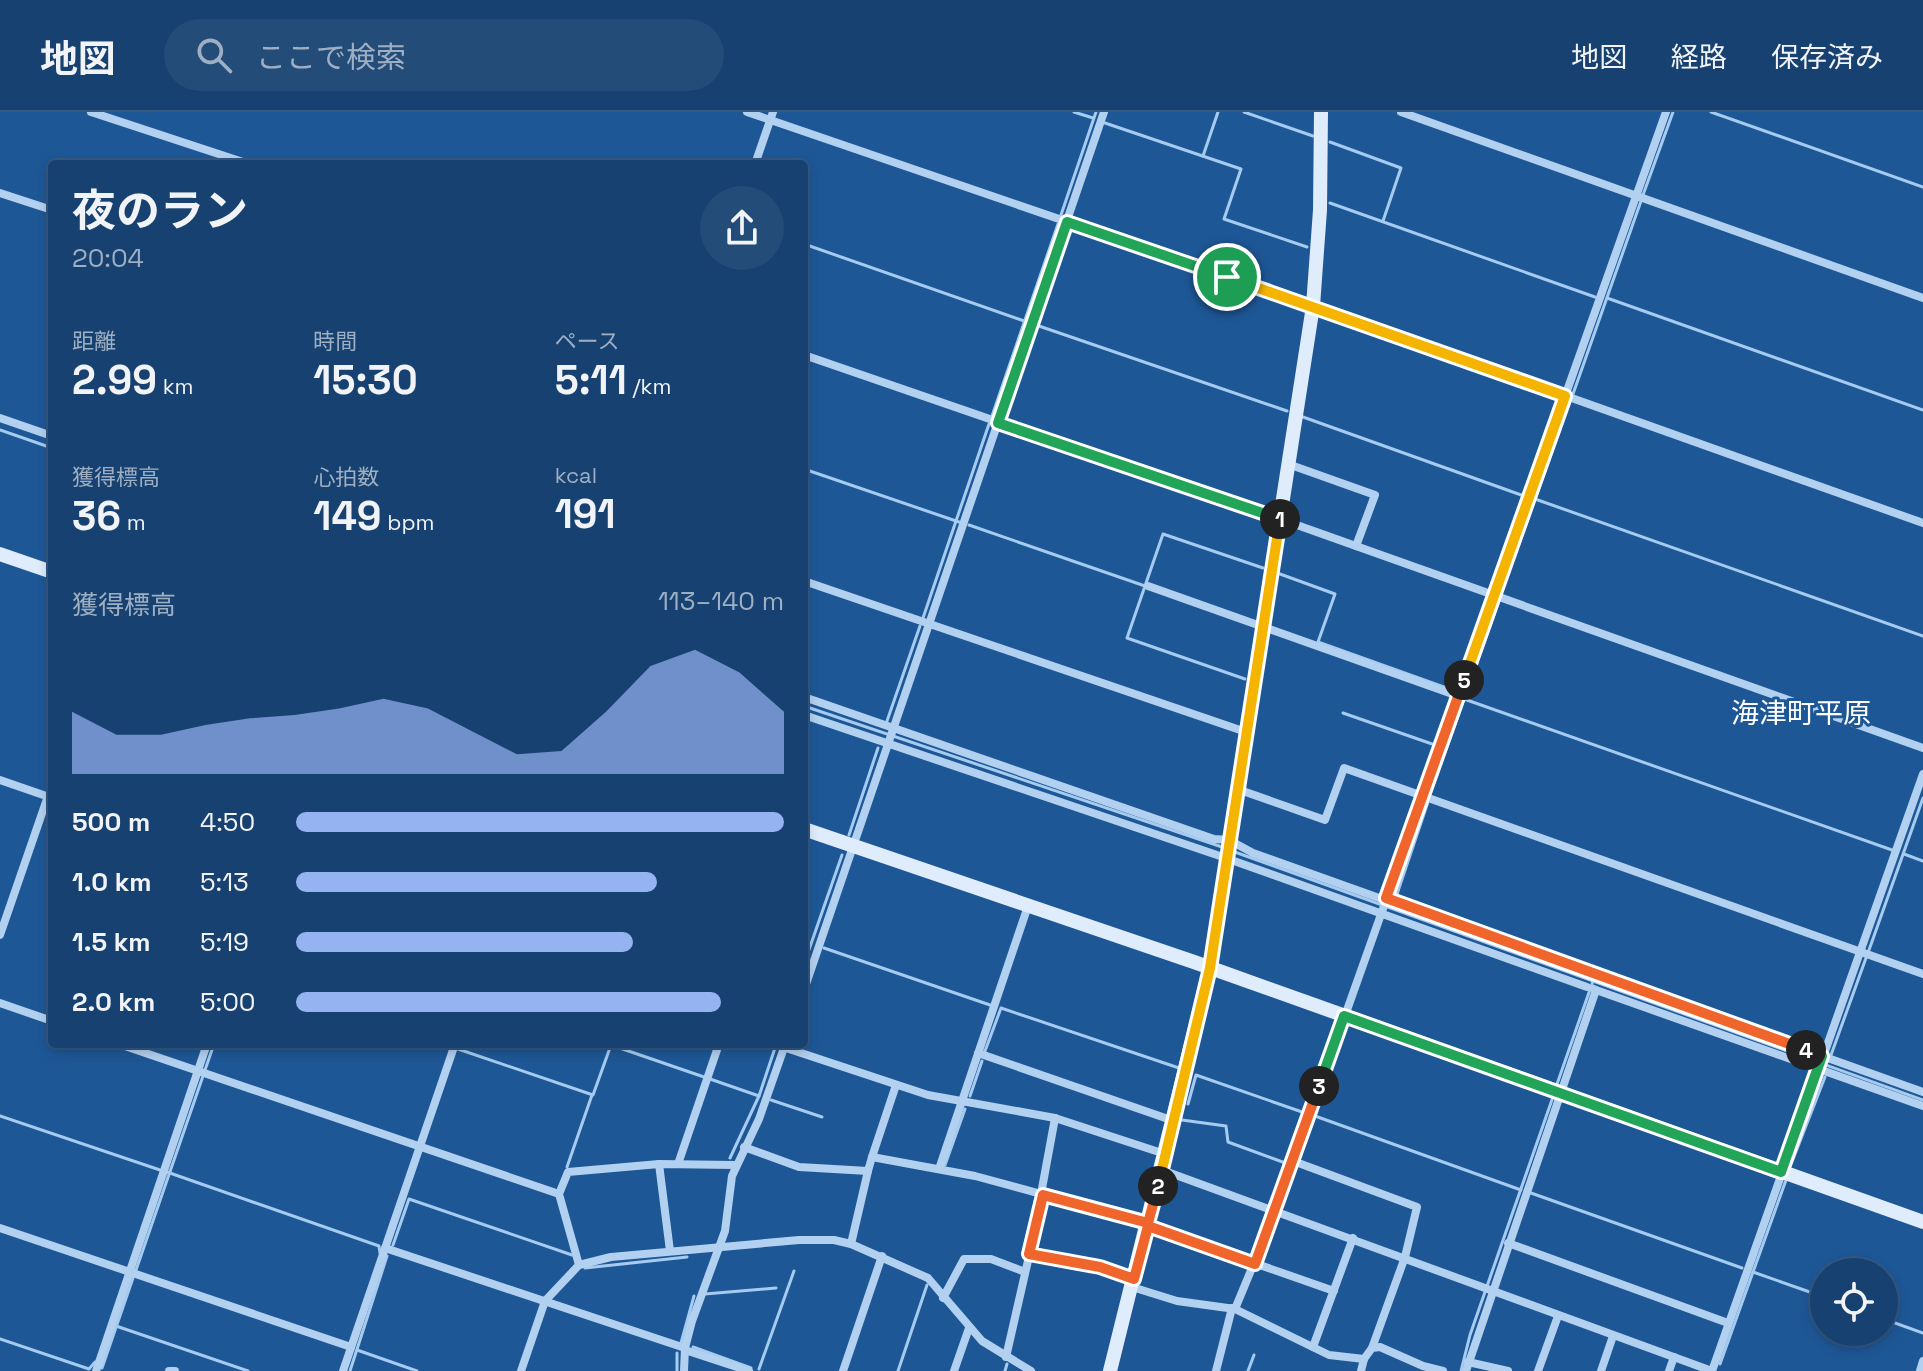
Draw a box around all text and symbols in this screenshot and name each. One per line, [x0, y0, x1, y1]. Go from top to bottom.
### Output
search box [164, 19, 724, 91]
icon: search [192, 33, 236, 77]
text: 地図 [40, 35, 116, 83]
text: ここで検索 [256, 38, 406, 77]
text: 地図 [1571, 39, 1627, 75]
text: 経路 [1671, 39, 1727, 75]
text: 保存済み [1771, 39, 1883, 75]
text: 夜のラン [72, 183, 248, 239]
button: share [700, 186, 784, 270]
text: 20:04 [72, 241, 144, 275]
pin [1193, 243, 1261, 311]
icon: arrive [1205, 255, 1249, 299]
text: 距離 [72, 327, 116, 355]
text: 時間 [313, 327, 357, 355]
text: ペース [555, 327, 620, 355]
text: 2.99 [72, 355, 157, 406]
text: 15:30 [313, 355, 418, 406]
text: 5:11 [555, 355, 627, 406]
text: km [157, 372, 193, 400]
text: /km [627, 372, 671, 400]
text: kcal [555, 461, 597, 489]
text: 獲得標高 [72, 463, 160, 491]
text: 心拍数 [313, 463, 379, 491]
text: 191 [555, 489, 616, 540]
text: 36 [72, 491, 121, 542]
text: 149 [313, 491, 382, 542]
pin: 1 [1260, 499, 1300, 539]
text: 1 [1275, 505, 1285, 533]
text: m [121, 508, 146, 536]
text: bpm [382, 508, 435, 536]
text: 113–140 m [658, 584, 784, 618]
text: 獲得標高 [72, 588, 176, 622]
pin: 5 [1444, 660, 1484, 700]
text: 5 [1457, 666, 1471, 694]
district label: 海津町平原 [1731, 695, 1871, 731]
text: 500 m [72, 805, 150, 839]
text: 4:50 [200, 805, 255, 839]
text: 1.0 km [72, 865, 152, 899]
text: 5:13 [200, 865, 249, 899]
text: 1.5 km [72, 925, 151, 959]
text: 5:19 [200, 925, 249, 959]
text: 2.0 km [72, 985, 155, 1019]
text: 5:00 [200, 985, 255, 1019]
pin: 4 [1786, 1030, 1826, 1070]
text: 4 [1799, 1036, 1813, 1064]
pin: 3 [1299, 1066, 1339, 1106]
text: 3 [1312, 1072, 1326, 1100]
pin: 2 [1138, 1166, 1178, 1206]
text: 2 [1151, 1172, 1165, 1200]
map controls [1810, 1258, 1898, 1346]
button: locate [1810, 1258, 1898, 1346]

